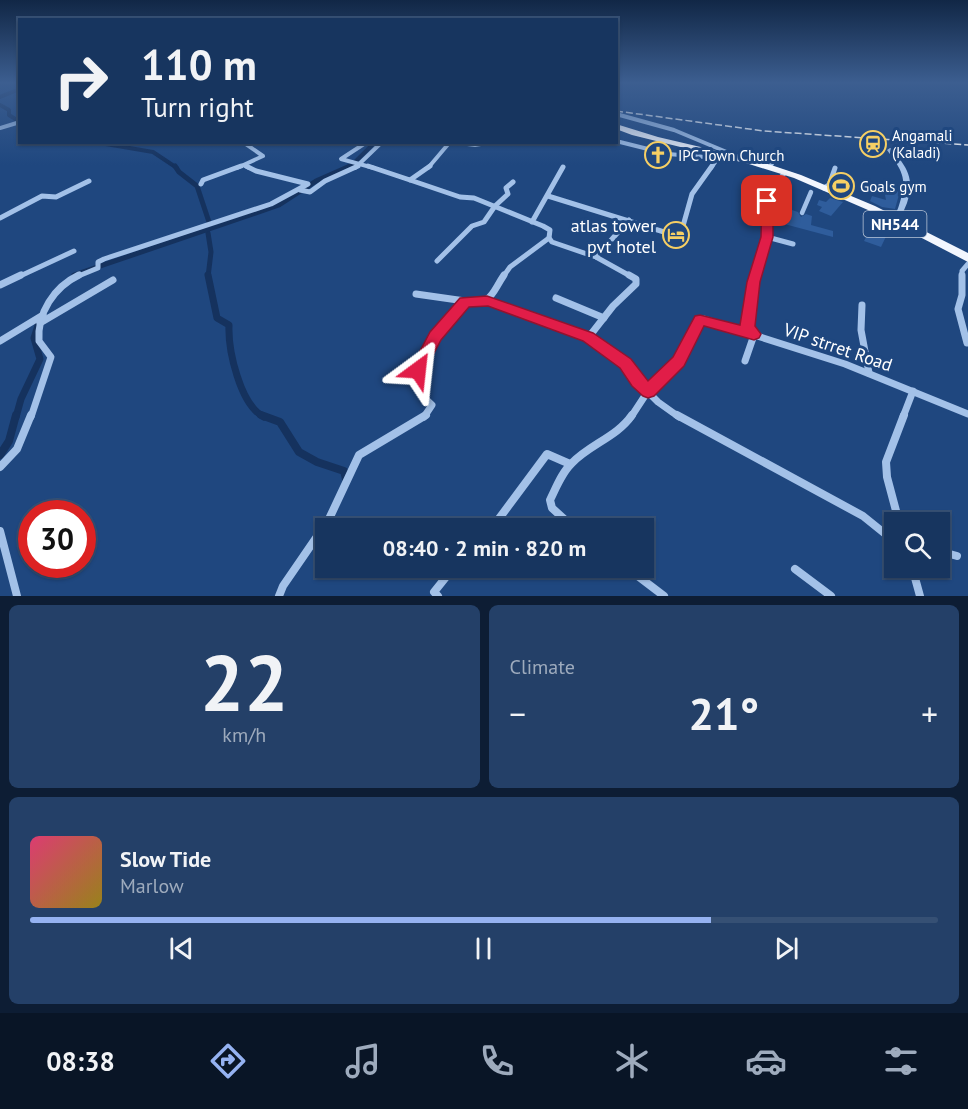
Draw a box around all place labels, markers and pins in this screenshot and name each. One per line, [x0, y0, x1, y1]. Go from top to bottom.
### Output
place label: Angamali (Kaladi) [892, 126, 953, 162]
station icon: Angamali (Kaladi) [858, 129, 888, 159]
church icon: IPC Town Church [643, 140, 673, 170]
place label: IPC Town Church [678, 146, 784, 165]
sports icon: Goals gym [826, 171, 856, 201]
pin [741, 175, 792, 226]
place label: Goals gym [860, 177, 927, 196]
place label: atlas tower pvt hotel [571, 214, 657, 258]
hotel icon: atlas tower pvt hotel [661, 220, 691, 250]

